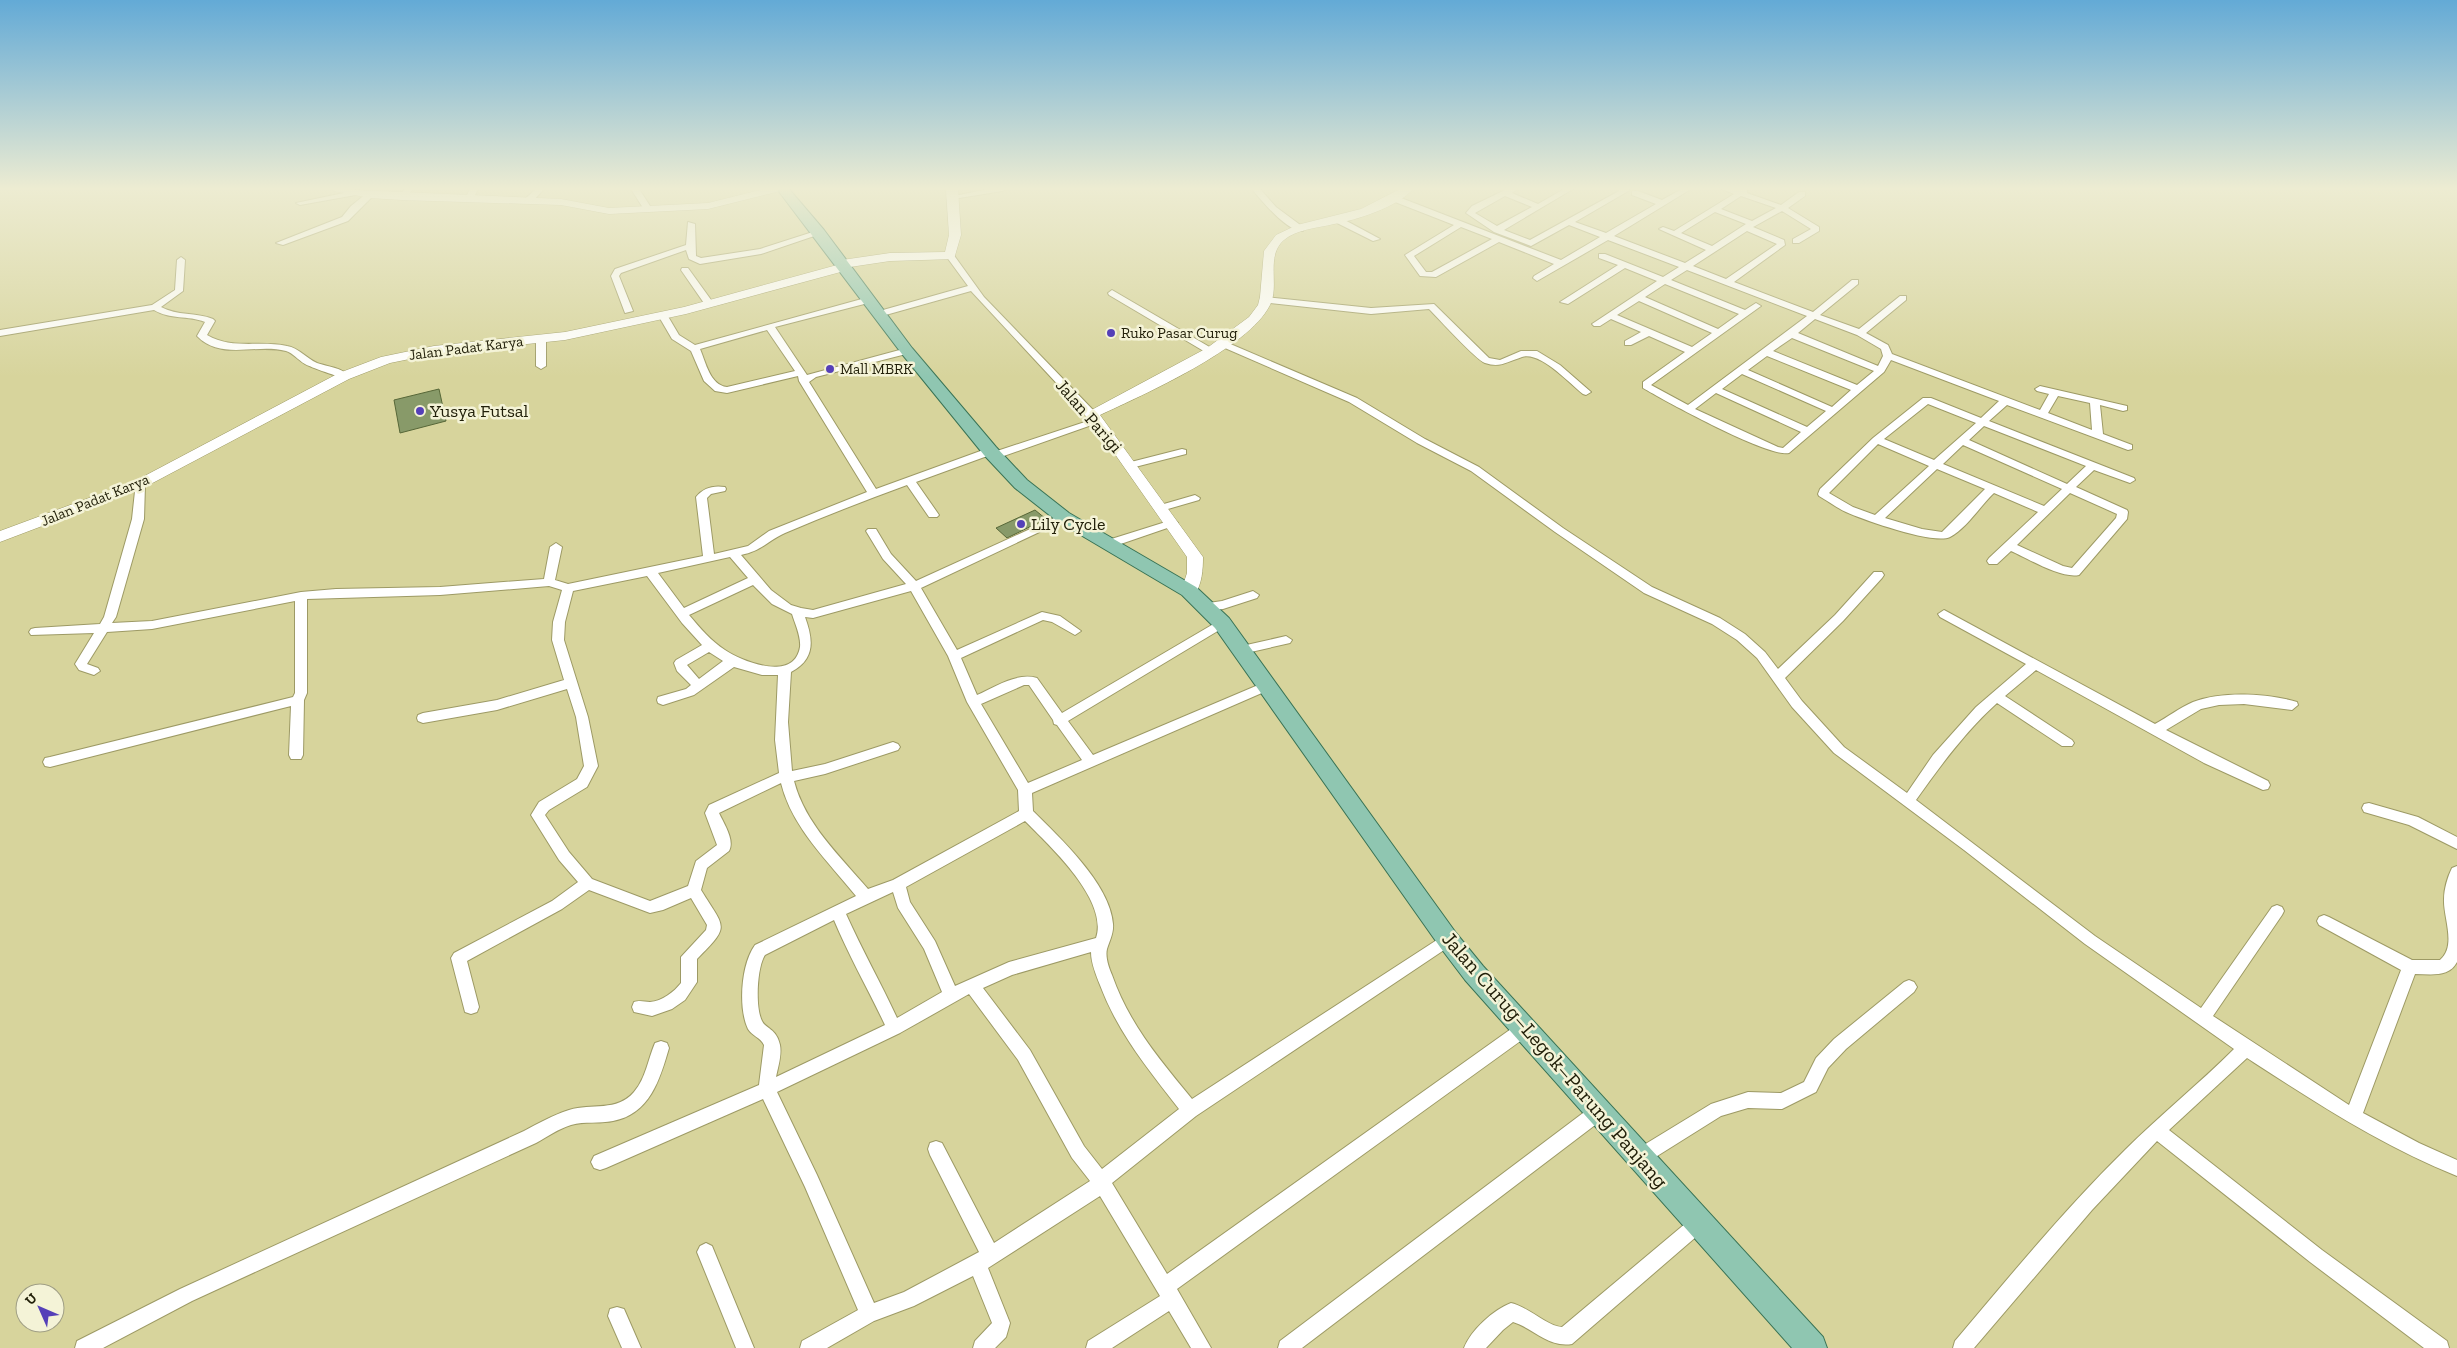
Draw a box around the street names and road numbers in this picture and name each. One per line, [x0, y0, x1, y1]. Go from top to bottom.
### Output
street label: Jalan Padat Karya [408, 332, 524, 364]
street label: Jalan Parigi [1051, 375, 1127, 457]
street label: Jalan Padat Karya [38, 470, 152, 530]
street label: Jalan Curug–Legok–Parung Panjang [1436, 926, 1674, 1194]

